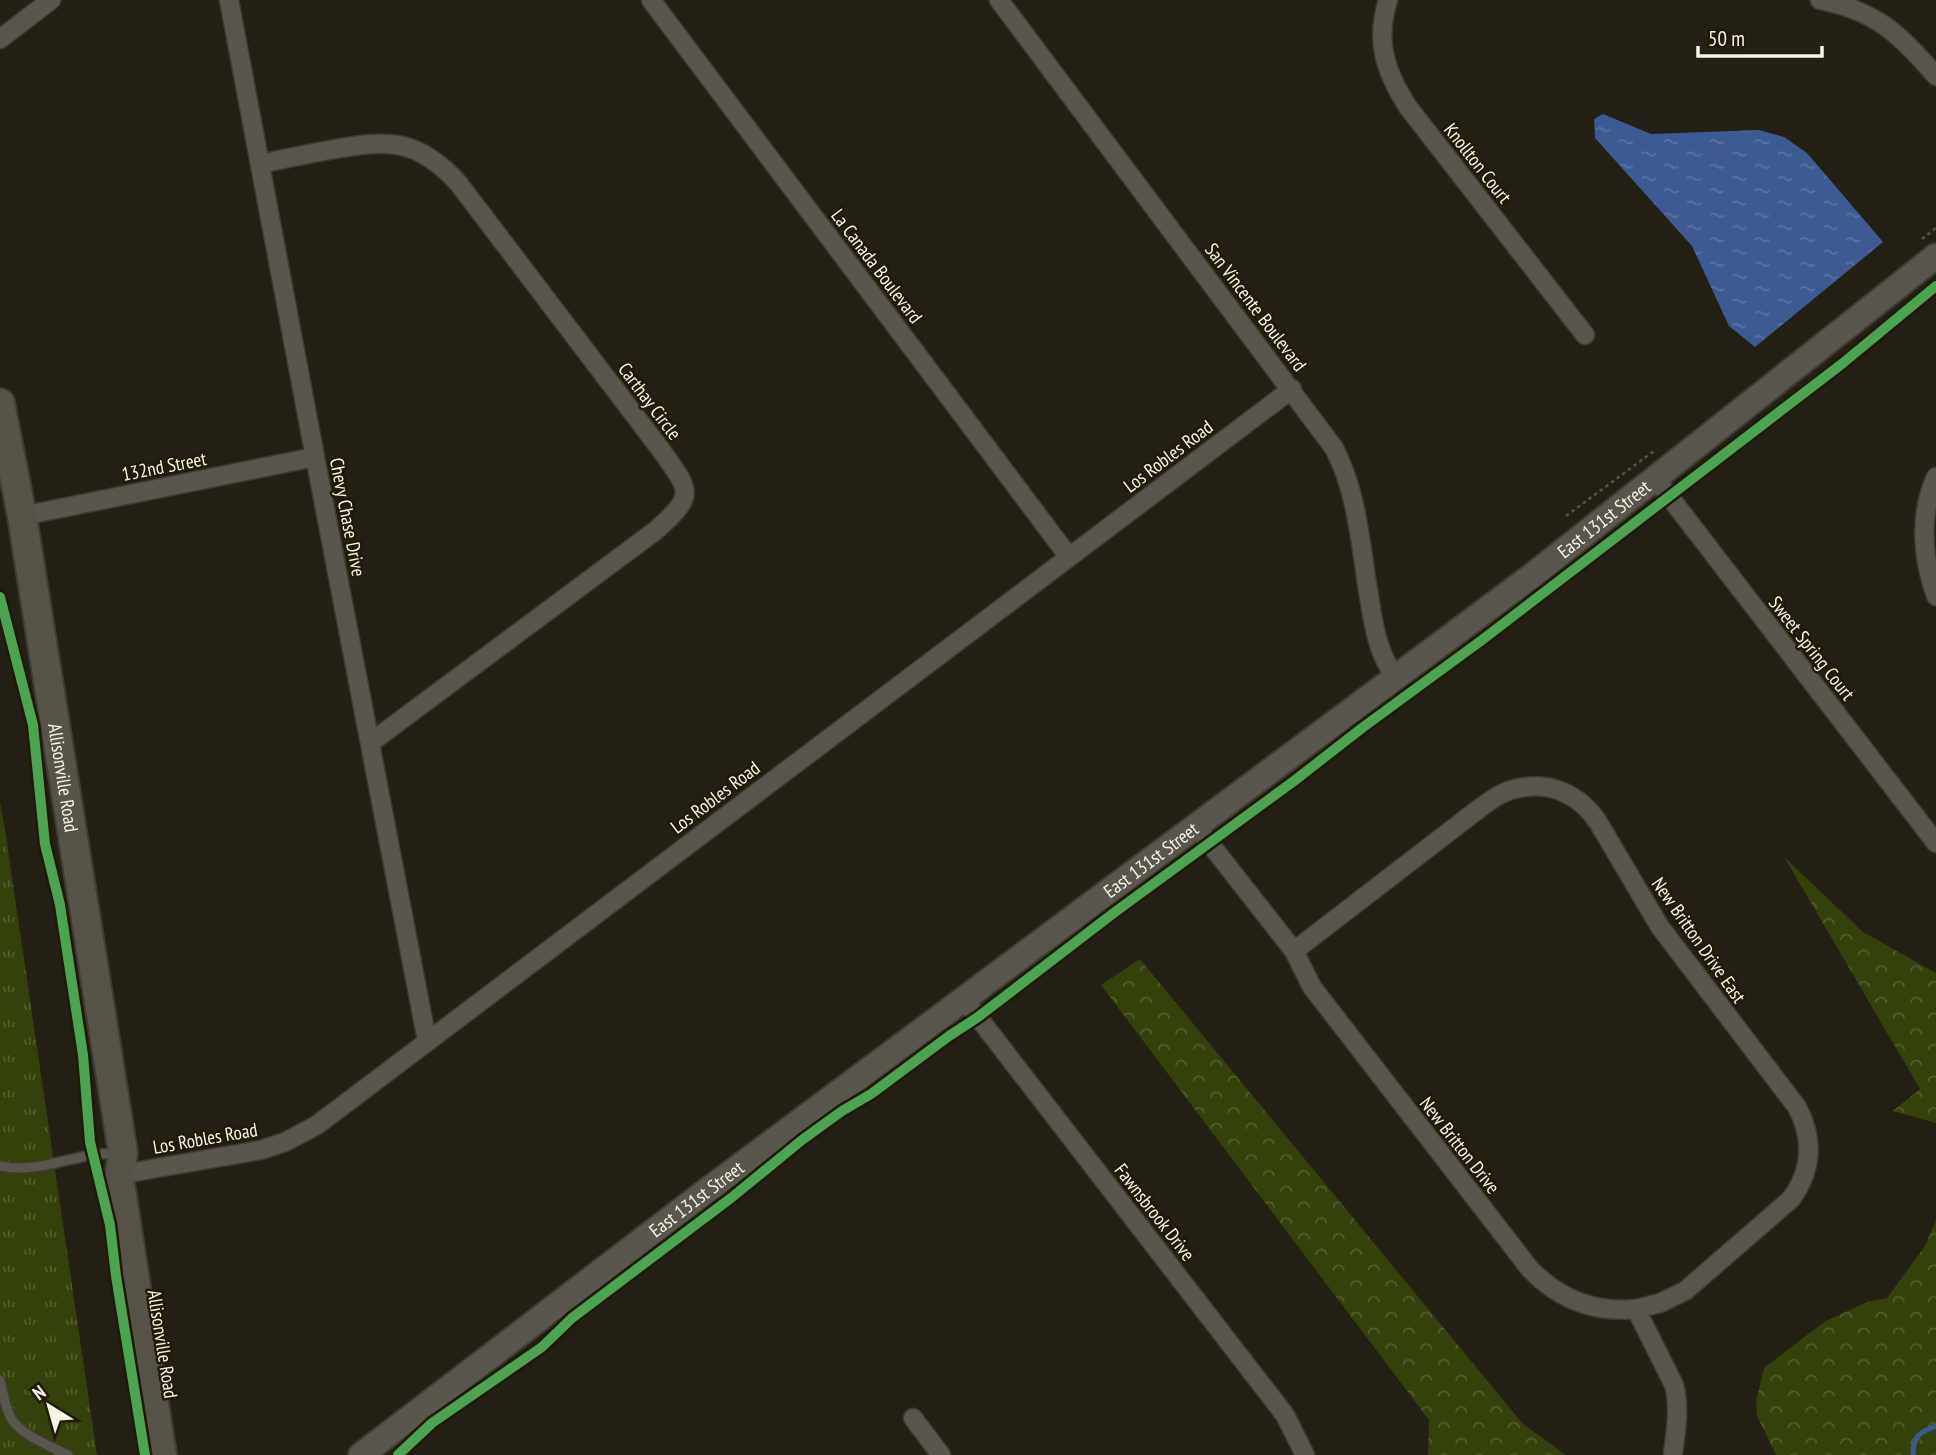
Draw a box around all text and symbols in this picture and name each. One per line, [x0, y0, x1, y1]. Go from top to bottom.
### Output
scale bar [1698, 14, 1822, 58]
text: 50 m [1708, 25, 1745, 52]
street label: Knollton Court [1439, 118, 1517, 209]
street label: La Canada Boulevard [826, 204, 928, 328]
street label: San Vincente Boulevard [1200, 238, 1312, 376]
street label: Carthay Circle [613, 358, 687, 445]
street label: Los Robles Road [1119, 415, 1217, 497]
street label: 132nd Street [120, 446, 209, 486]
street label: Chevy Chase Drive [325, 456, 371, 578]
street label: East 131st Street [1552, 474, 1656, 563]
street label: Sweet Spring Court [1764, 591, 1861, 706]
street label: Allisonville Road [43, 722, 84, 834]
street label: Los Robles Road [666, 756, 764, 838]
street label: East 131st Street [1099, 816, 1204, 903]
street label: New Britton Drive East [1647, 873, 1752, 1008]
street label: New Britton Drive [1415, 1092, 1505, 1198]
street label: Los Robles Road [151, 1117, 259, 1159]
street label: East 131st Street [644, 1155, 749, 1242]
street label: Fawnsbrook Drive [1110, 1159, 1200, 1266]
street label: Allisonville Road [143, 1288, 183, 1400]
north arrow [14, 1371, 84, 1441]
text: N [27, 1380, 50, 1405]

